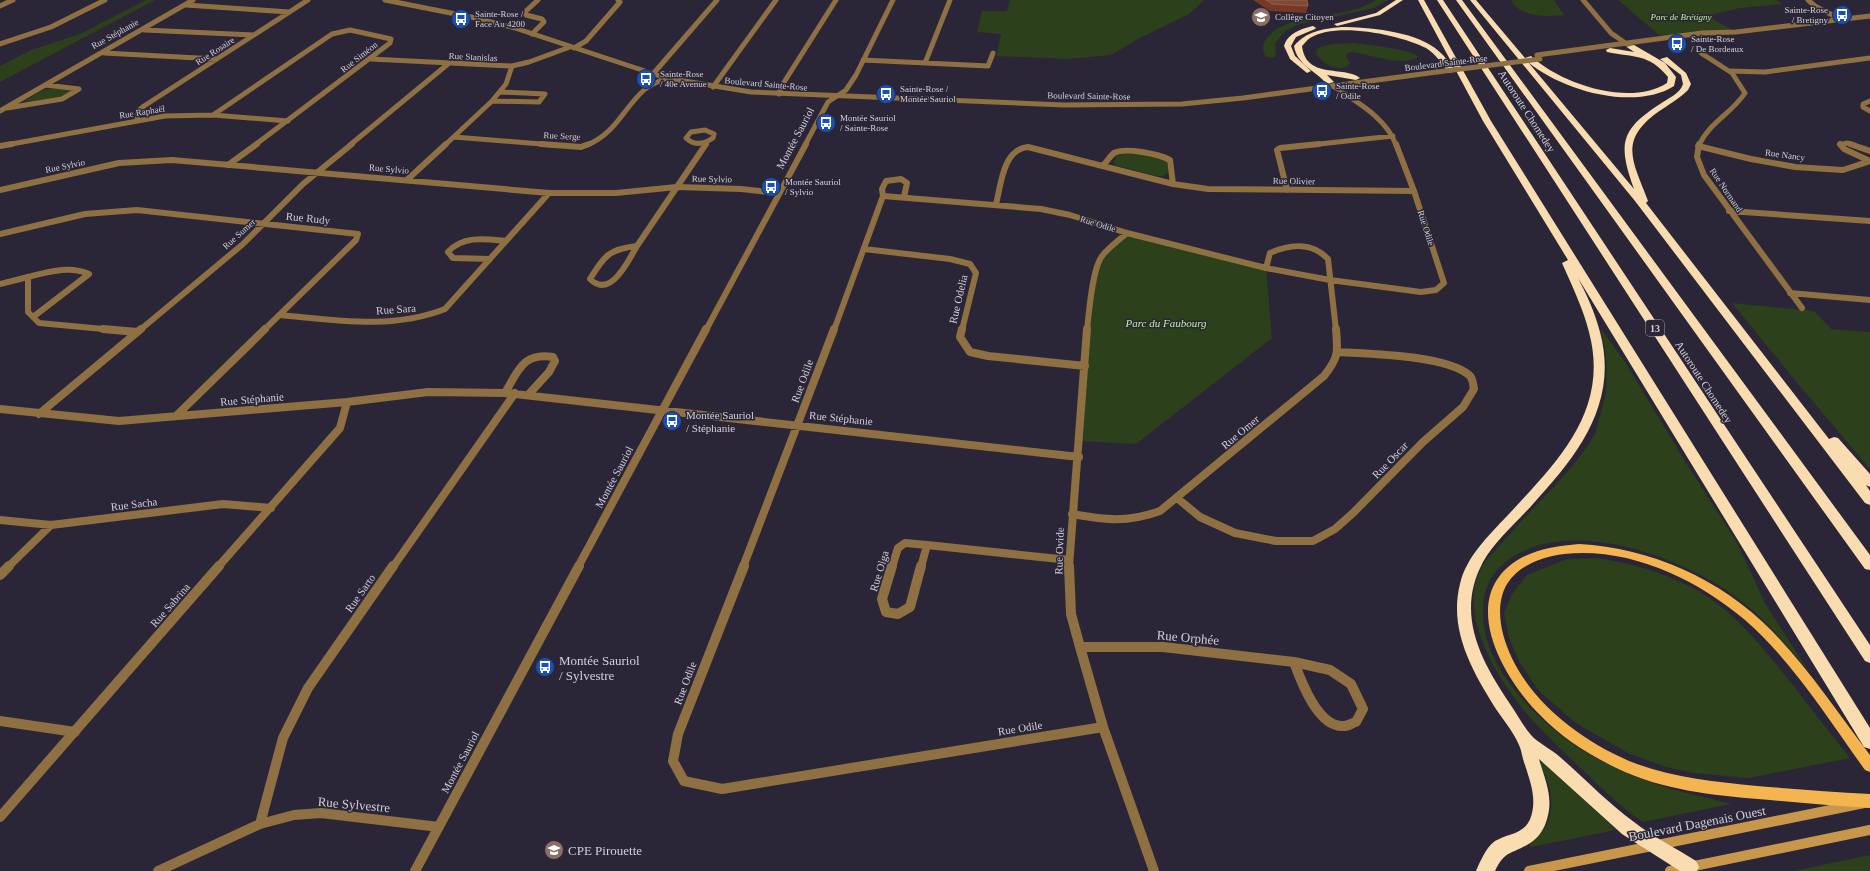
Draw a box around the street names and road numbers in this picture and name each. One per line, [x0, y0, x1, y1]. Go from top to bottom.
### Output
street label: Rue Stéphanie [90, 17, 140, 51]
street label: Rue Rosaire [194, 35, 236, 67]
street label: Rue Siméon [338, 39, 380, 75]
street label: Rue Stanislas [448, 51, 498, 63]
street label: Boulevard Sainte-Rose [1404, 53, 1488, 73]
street label: Autoroute Chomedey [1496, 68, 1558, 155]
street label: Boulevard Sainte-Rose [724, 75, 808, 93]
street label: Boulevard Sainte-Rose [1047, 90, 1131, 102]
street label: Rue Raphaël [118, 103, 166, 121]
street label: Montée Sauriol [774, 105, 816, 171]
street label: Rue Serge [543, 130, 581, 142]
street label: Rue Nancy [1764, 147, 1806, 163]
street label: Rue Sylvio [44, 157, 86, 175]
street label: Rue Sylvio [369, 162, 410, 176]
street label: Rue Normand [1708, 166, 1745, 214]
street label: Rue Sylvio [692, 174, 733, 184]
street label: Rue Olivier [1273, 176, 1315, 186]
street label: Rue Odile [1416, 209, 1436, 247]
street label: Rue Rudy [285, 210, 331, 226]
street label: Rue Odile [1079, 214, 1117, 234]
street label: Rue Sumer [221, 217, 257, 251]
street label: Rue Odelia [947, 273, 969, 325]
street label: Rue Sara [376, 302, 416, 316]
road number: 13 [1646, 320, 1664, 336]
street label: Autoroute Chomedey [1673, 339, 1735, 426]
street label: Rue Odile [789, 358, 815, 404]
street label: Rue Stéphanie [220, 390, 284, 408]
street label: Rue Stéphanie [809, 409, 873, 427]
street label: Rue Omer [1219, 413, 1262, 451]
street label: Rue Oscar [1370, 439, 1411, 481]
street label: Montée Sauriol [593, 444, 635, 510]
street label: Rue Sacha [110, 495, 158, 513]
street label: Rue Ovide [1052, 527, 1066, 575]
street label: Rue Olga [867, 549, 891, 593]
street label: Rue Sarto [343, 571, 378, 614]
street label: Rue Sabrina [148, 581, 192, 629]
street label: Rue Orphée [1156, 627, 1220, 648]
street label: Rue Odile [671, 660, 699, 706]
street label: Rue Odile [997, 719, 1043, 737]
street label: Montée Sauriol [439, 729, 481, 795]
street label: Rue Sylvestre [317, 794, 391, 815]
street label: Boulevard Dagenais Ouest [1627, 803, 1767, 844]

